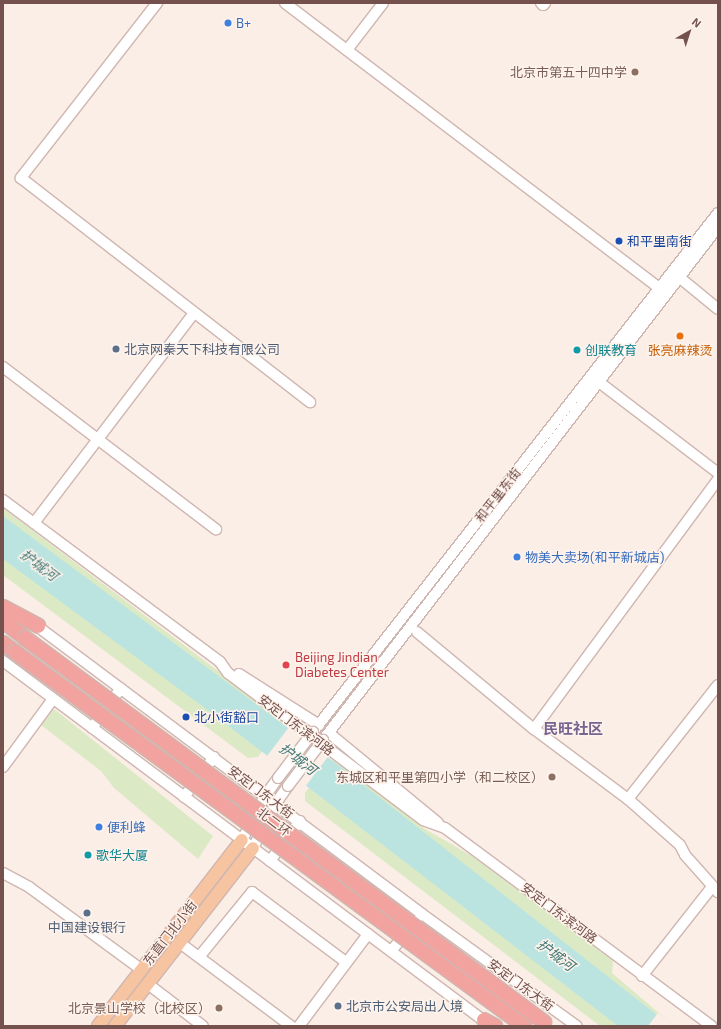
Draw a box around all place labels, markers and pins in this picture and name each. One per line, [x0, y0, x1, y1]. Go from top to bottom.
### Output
place label: B+ [236, 15, 251, 31]
marker: B+ [223, 18, 233, 28]
place label: 北京市第五十四中学 [510, 64, 627, 80]
marker: 北京市第五十四中学 [630, 67, 640, 77]
place label: 和平里南街 [627, 233, 692, 249]
marker: 和平里南街 [614, 236, 624, 246]
marker: 张亮麻辣烫 [675, 331, 685, 341]
place label: 北京网秦天下科技有限公司 [124, 341, 280, 357]
place label: 创联教育 [585, 342, 637, 358]
place label: 张亮麻辣烫 [648, 342, 712, 358]
marker: 北京网秦天下科技有限公司 [111, 344, 121, 354]
marker: 创联教育 [572, 345, 582, 355]
place label: 物美大卖场(和平新城店) [525, 549, 664, 565]
marker: 物美大卖场(和平新城店) [512, 552, 522, 562]
place label: Beijing Jindian Diabetes Center [295, 650, 389, 681]
marker: Beijing Jindian Diabetes Center [280, 659, 292, 671]
place label: 北小街豁口 [194, 709, 259, 725]
marker: 北小街豁口 [181, 712, 191, 722]
place label: 东城区和平里第四小学（和二校区） [336, 769, 544, 785]
marker: 东城区和平里第四小学（和二校区） [547, 772, 557, 782]
place label: 便利蜂 [107, 819, 146, 835]
marker: 便利蜂 [94, 822, 104, 832]
place label: 歌华大厦 [96, 847, 148, 863]
marker: 歌华大厦 [83, 850, 93, 860]
marker: 中国建设银行 [82, 908, 92, 918]
place label: 中国建设银行 [48, 919, 126, 935]
place label: 北京市公安局出人境 [346, 998, 463, 1014]
place label: 北京景山学校（北校区） [68, 1000, 211, 1016]
marker: 北京市公安局出人境 [333, 1001, 343, 1011]
marker: 北京景山学校（北校区） [214, 1003, 224, 1013]

